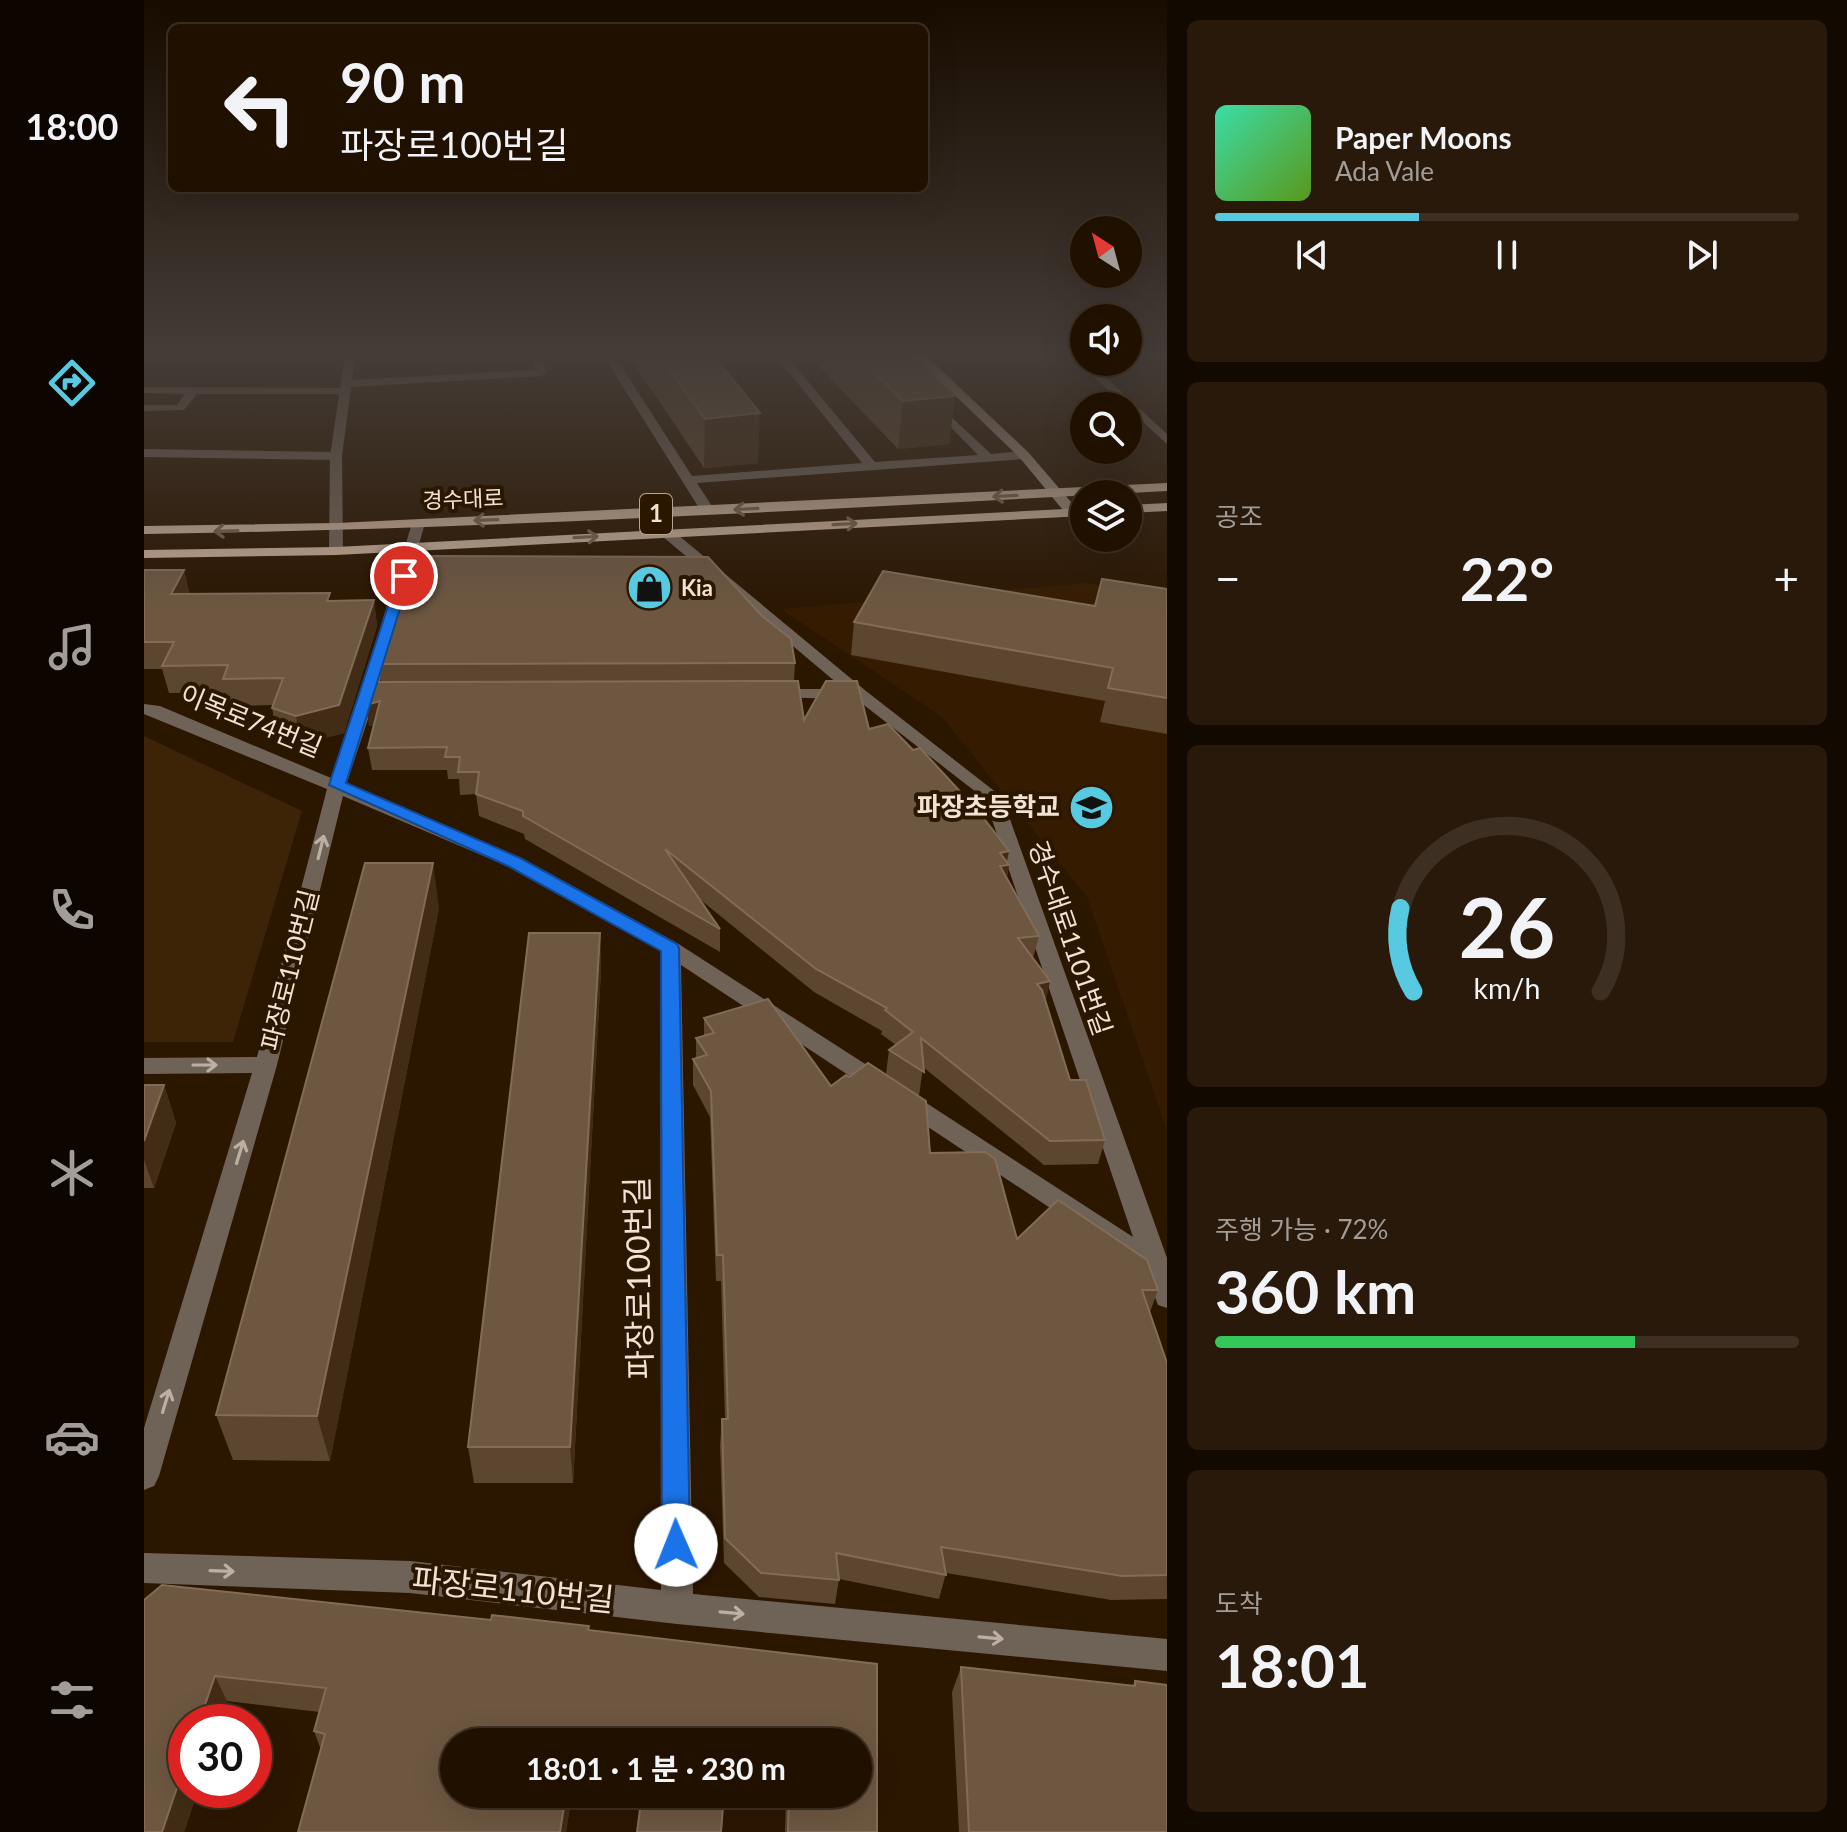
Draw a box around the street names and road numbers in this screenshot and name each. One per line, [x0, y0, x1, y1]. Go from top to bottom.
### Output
street label: 경수대로 [422, 484, 504, 513]
road number: 1 [640, 494, 672, 534]
street label: 이목로74번길 [176, 677, 327, 763]
street label: 경수대로1101번길 [1023, 836, 1119, 1039]
street label: 파장로110번길 [254, 886, 324, 1054]
street label: 파장로100번길 [616, 1176, 659, 1380]
street label: 파장로110번길 [410, 1559, 616, 1619]

